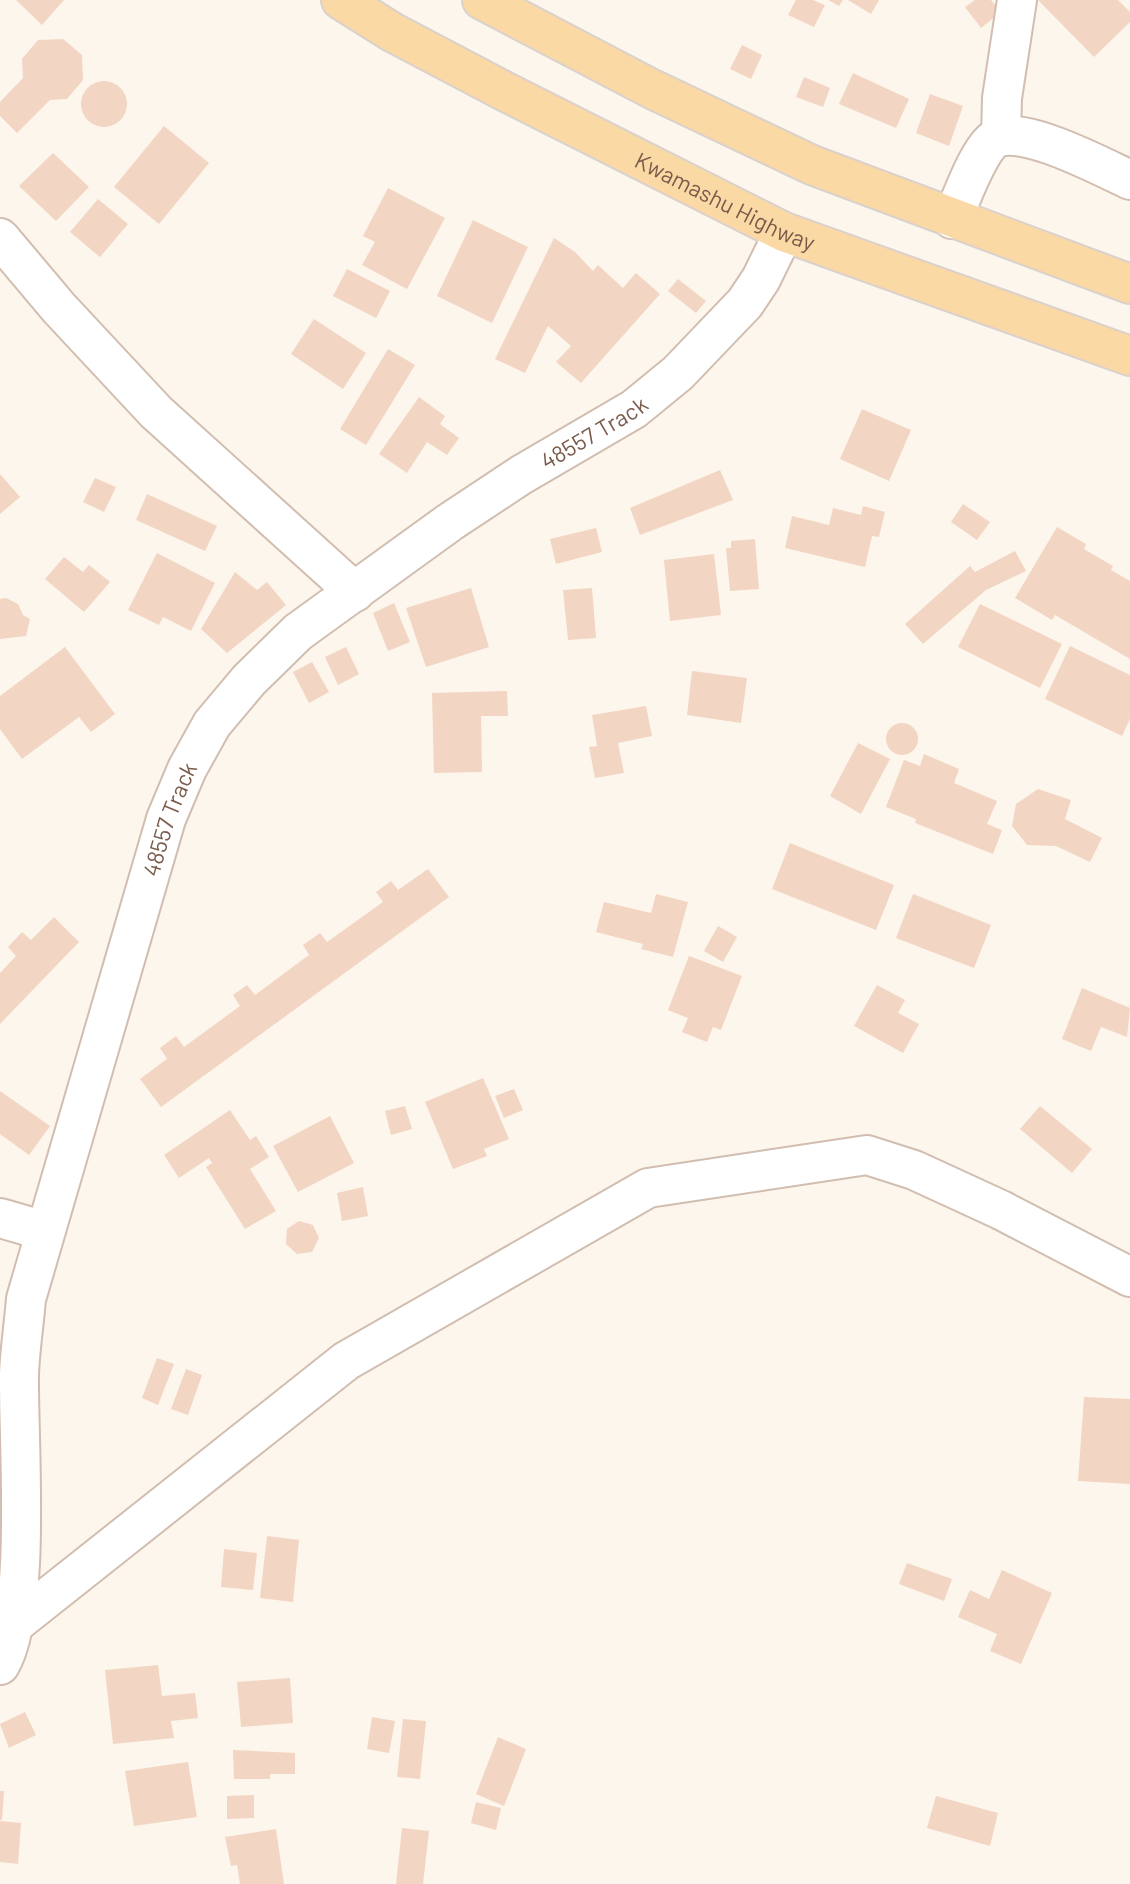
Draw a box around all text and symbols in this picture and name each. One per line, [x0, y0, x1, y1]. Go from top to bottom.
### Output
street label: Kwamashu Highway [631, 145, 819, 256]
street label: 48557 Track [535, 390, 653, 475]
street label: 48557 Track [136, 757, 202, 879]

